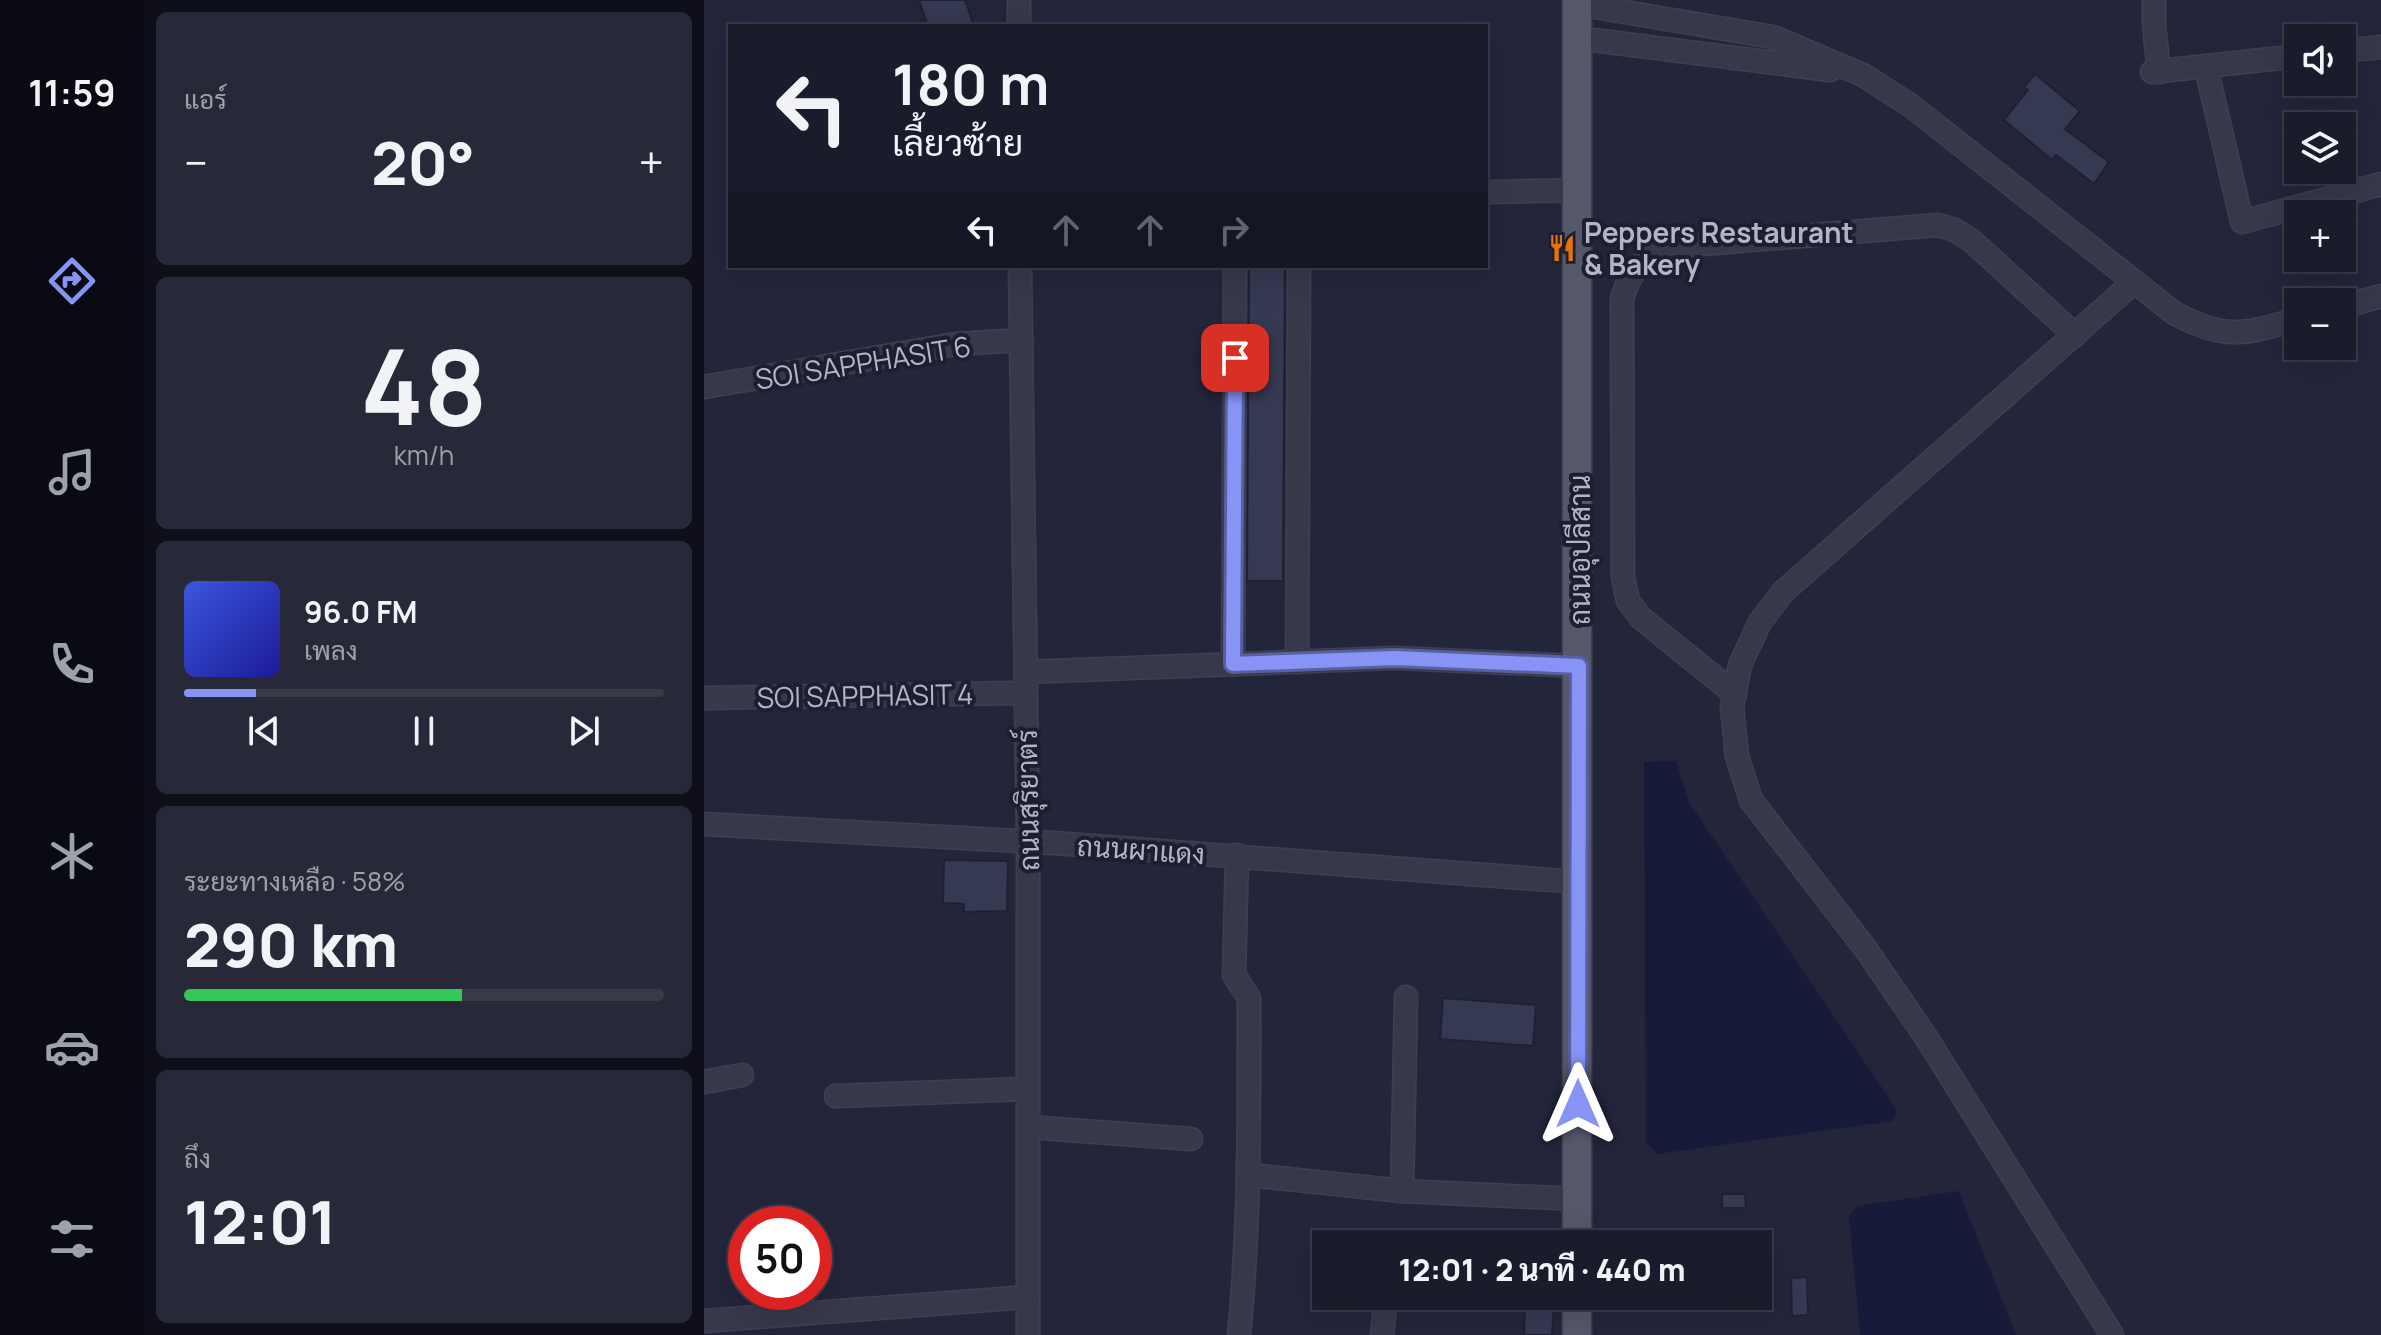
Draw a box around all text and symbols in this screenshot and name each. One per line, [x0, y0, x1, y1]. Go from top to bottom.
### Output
map controls [2284, 24, 2356, 360]
button: sound [2284, 24, 2356, 96]
text: 180 m [892, 45, 1049, 122]
icon: left [760, 56, 864, 160]
text: 11:59 [28, 68, 116, 117]
text: แอร์ [184, 81, 227, 117]
button: layers [2284, 112, 2356, 184]
text: เลี้ยวซ้าย [892, 118, 1023, 167]
text: 20° [371, 121, 475, 203]
text: − [184, 132, 208, 192]
text: + [639, 132, 664, 192]
button: + [2284, 200, 2356, 272]
icon: left [960, 208, 1004, 252]
icon: ahead [1044, 208, 1088, 252]
icon: ahead [1128, 208, 1172, 252]
icon: right [1212, 208, 1256, 252]
place label: Peppers Restaurant & Bakery [1584, 213, 1854, 283]
restaurant icon: Peppers Restaurant & Bakery [1547, 233, 1577, 263]
icon: directions [44, 253, 100, 309]
button: − [2284, 288, 2356, 360]
text: 48 [361, 314, 487, 456]
pin [1201, 324, 1269, 392]
street label: SOI SAPPHASIT 6 [753, 326, 973, 398]
icon: arrive [1213, 336, 1257, 380]
text: km/h [394, 437, 454, 473]
icon: music [44, 444, 100, 500]
street label: ถนนอุปลีสาน [1560, 475, 1600, 625]
text: 96.0 FM [304, 591, 418, 632]
text: เพลง [304, 632, 358, 668]
icon: phone [44, 636, 100, 692]
street label: SOI SAPPHASIT 4 [756, 674, 974, 716]
icon: previous [242, 709, 286, 753]
icon: pause [402, 709, 446, 753]
icon: next [562, 709, 606, 753]
street label: ถนนสุริยาตร์ [1007, 729, 1049, 871]
street label: ถนนผาแดง [1076, 826, 1206, 872]
icon: climate [44, 828, 100, 884]
text: ระยะทางเหลือ · 58% [184, 863, 406, 899]
text: 290 km [184, 903, 398, 985]
icon: car [44, 1019, 100, 1075]
position arrow [1536, 1062, 1620, 1146]
text: ถึง [184, 1140, 211, 1176]
text: 12:01 [184, 1180, 337, 1262]
speed limit sign: 50 [728, 1206, 832, 1310]
icon: filters [44, 1211, 100, 1267]
text: 12:01 · 2 นาที · 440 m [1399, 1249, 1685, 1290]

